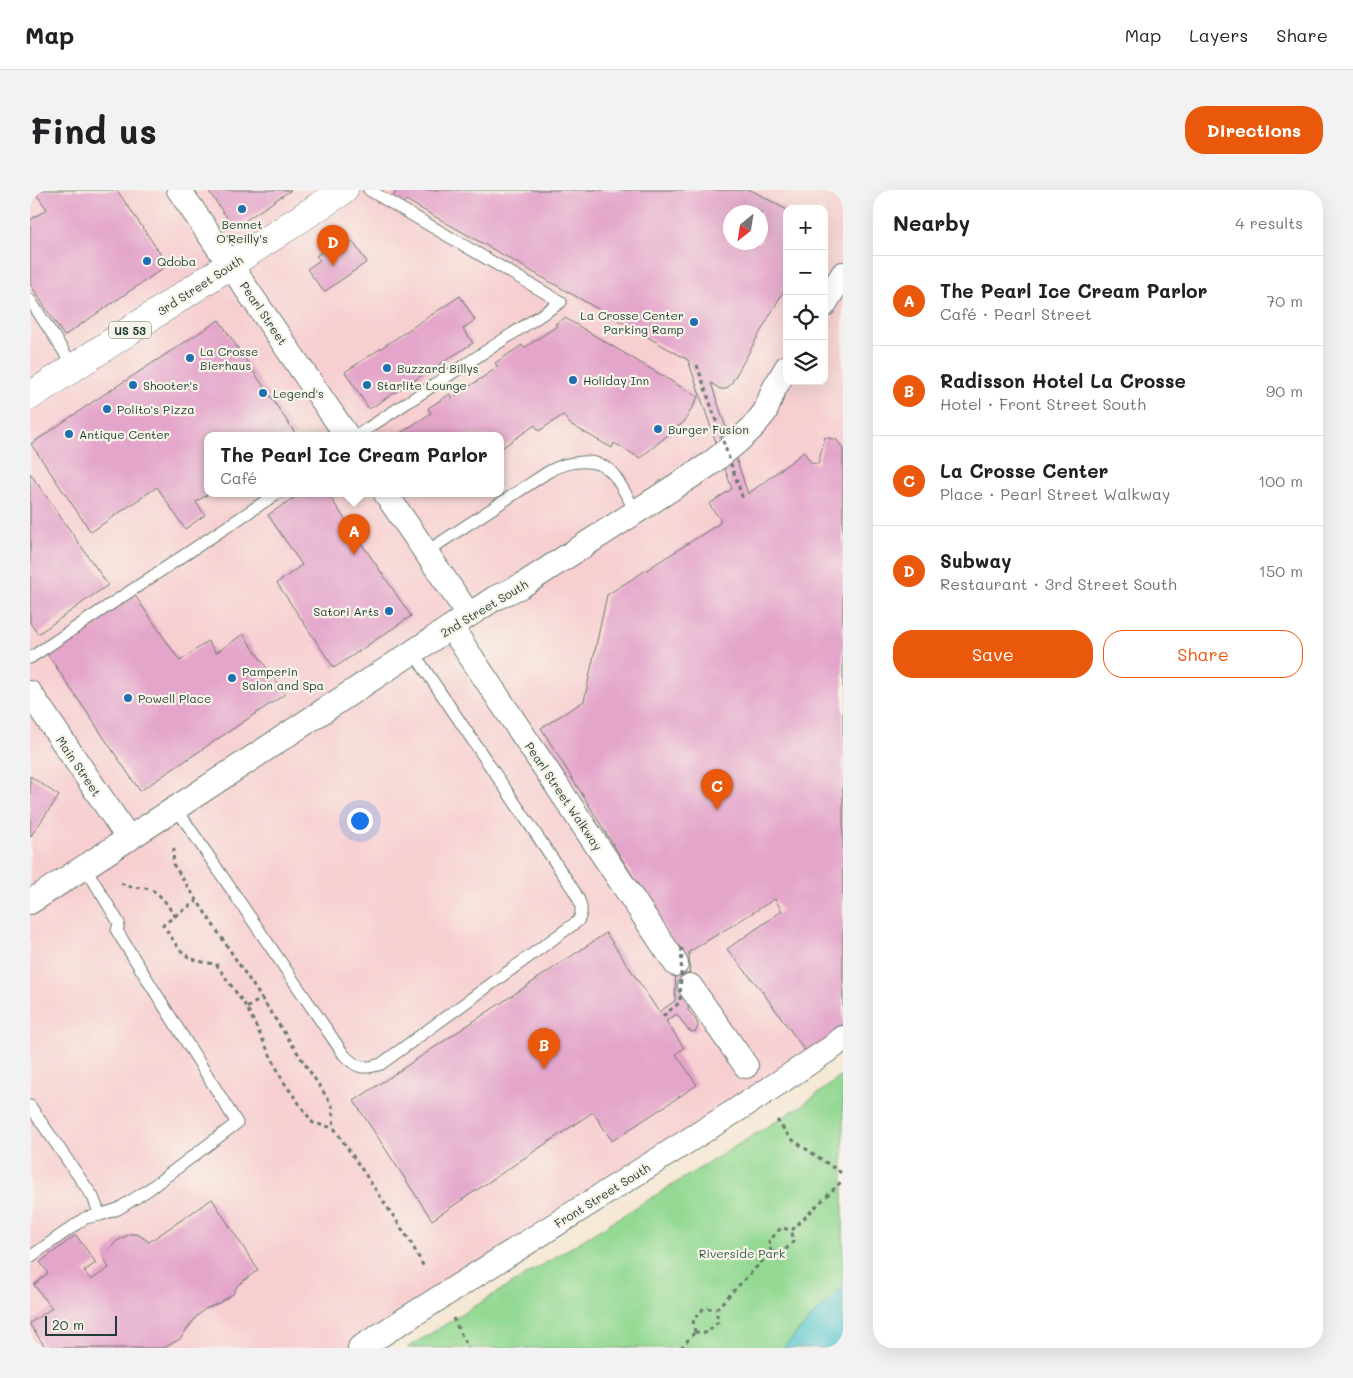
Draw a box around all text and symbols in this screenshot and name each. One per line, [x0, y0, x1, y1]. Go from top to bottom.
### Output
text: Map [25, 19, 74, 50]
text: Map [1125, 23, 1161, 47]
text: Layers [1189, 23, 1248, 47]
text: Share [1276, 23, 1328, 47]
button: Directions [1185, 106, 1323, 154]
text: Find us [30, 107, 157, 153]
marker: Bennet O'Reilly's [236, 203, 248, 215]
north arrow [723, 205, 768, 250]
map controls [783, 205, 828, 385]
button: + [783, 205, 828, 250]
text: Nearby [893, 209, 970, 236]
text: 4 results [1235, 212, 1303, 233]
place label: Bennet O'Reilly's [216, 216, 268, 246]
pin: D [317, 225, 349, 266]
button: − [783, 250, 828, 295]
street label: 3rd Street South [154, 251, 246, 319]
place label: Qdoba [157, 253, 196, 269]
marker: Qdoba [141, 255, 153, 267]
street label: Pearl Street [237, 278, 291, 348]
text: The Pearl Ice Cream Parlor [940, 278, 1208, 303]
text: A [903, 290, 915, 311]
text: 70 m [1266, 290, 1303, 311]
button: locate [783, 295, 828, 340]
text: Café · Pearl Street [940, 303, 1092, 324]
place label: La Crosse Center Parking Ramp [580, 307, 684, 337]
marker: La Crosse Center Parking Ramp [688, 316, 700, 328]
road number: US 53 [109, 322, 151, 338]
button: layers [783, 340, 828, 385]
place label: La Crosse Bierhaus [200, 343, 258, 373]
marker: La Crosse Bierhaus [184, 352, 196, 364]
place label: Buzzard Billys [397, 360, 479, 376]
marker: Buzzard Billys [381, 362, 393, 374]
text: Radisson Hotel La Crosse [940, 368, 1186, 393]
place label: Holiday Inn [583, 372, 649, 388]
marker: Holiday Inn [567, 374, 579, 386]
place label: Shooter's [143, 377, 198, 393]
place label: Starlite Lounge [377, 377, 467, 393]
marker: Shooter's [127, 379, 139, 391]
marker: Starlite Lounge [361, 379, 373, 391]
text: B [904, 380, 914, 401]
text: 90 m [1266, 380, 1303, 401]
place label: Legend's [273, 385, 324, 401]
marker: Legend's [257, 387, 269, 399]
text: Hotel · Front Street South [940, 393, 1146, 414]
place label: Polito's Pizza [117, 401, 195, 417]
marker: Polito's Pizza [101, 403, 113, 415]
place label: Burger Fusion [668, 421, 749, 437]
marker: Burger Fusion [652, 423, 664, 435]
place label: Antique Center [79, 426, 170, 442]
marker: Antique Center [63, 428, 75, 440]
popup [204, 432, 504, 497]
text: The Pearl Ice Cream Parlor [220, 442, 488, 467]
text: La Crosse Center [940, 458, 1108, 483]
text: Café [220, 467, 257, 488]
text: C [903, 470, 915, 491]
text: 100 m [1258, 470, 1303, 491]
text: Place · Pearl Street Walkway [940, 483, 1170, 504]
pin: A [338, 514, 370, 555]
text: Subway [940, 548, 1011, 573]
text: D [903, 560, 915, 581]
text: 150 m [1259, 560, 1303, 581]
text: Restaurant · 3rd Street South [940, 573, 1177, 594]
street label: 2nd Street South [437, 575, 531, 640]
place label: Satori Arts [313, 603, 379, 619]
marker: Satori Arts [383, 605, 395, 617]
button: Save [893, 630, 1093, 678]
button: Share [1103, 630, 1303, 678]
place label: Pamperin Salon and Spa [242, 663, 324, 693]
marker: Pamperin Salon and Spa [226, 672, 238, 684]
place label: Powell Place [138, 690, 211, 706]
marker: Powell Place [122, 692, 134, 704]
street label: Main Street [53, 733, 105, 799]
street label: Pearl Street Walkway [522, 739, 606, 853]
pin: C [701, 769, 733, 810]
your location [347, 808, 373, 834]
pin: B [528, 1028, 560, 1069]
street label: Front Street South [551, 1159, 653, 1231]
park label: Riverside Park [699, 1245, 785, 1261]
scale bar [45, 1313, 118, 1336]
text: 20 m [52, 1315, 84, 1334]

